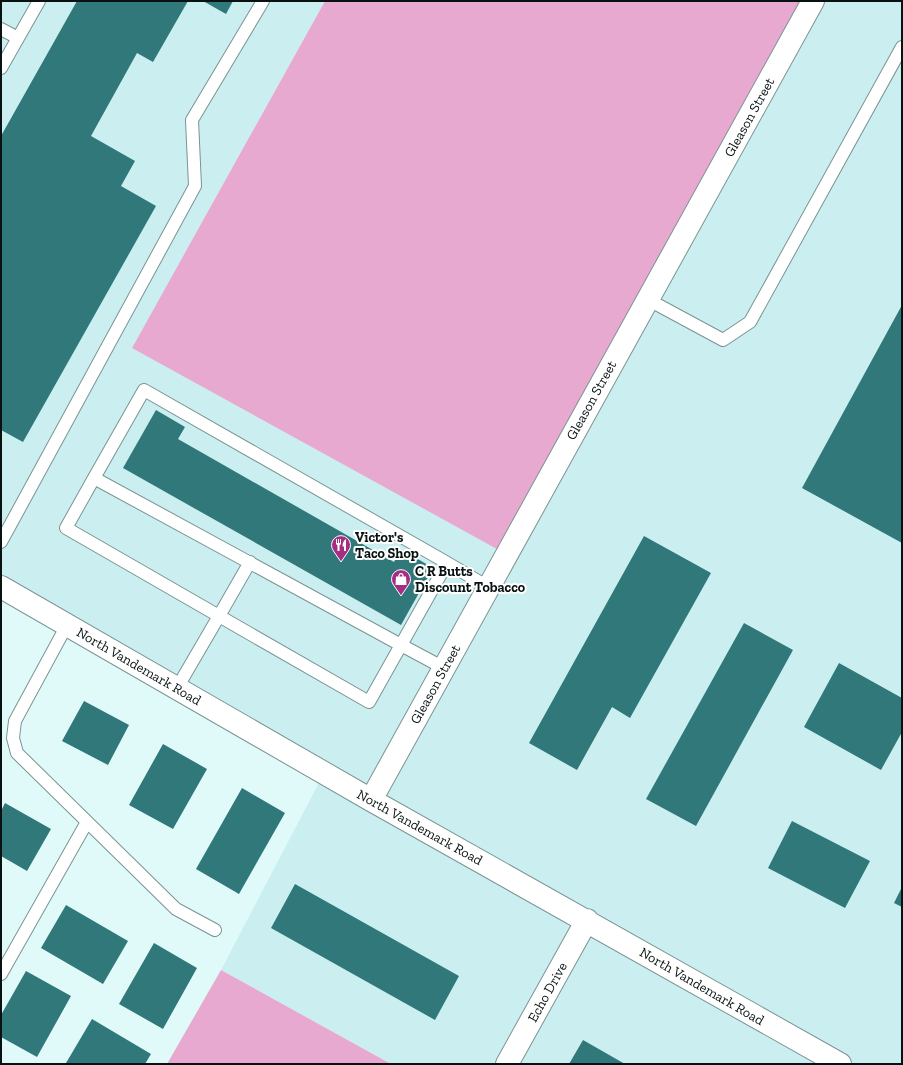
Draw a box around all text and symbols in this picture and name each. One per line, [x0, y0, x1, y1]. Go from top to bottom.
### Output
street label: Gleason Street [721, 74, 779, 160]
street label: Gleason Street [563, 357, 621, 443]
place label: Victor's Taco Shop [355, 529, 419, 562]
restaurant icon: Victor's Taco Shop [330, 534, 352, 562]
place label: C R Butts Discount Tobacco [415, 563, 526, 596]
shop icon: C R Butts Discount Tobacco [390, 568, 412, 596]
street label: North Vandemark Road [73, 624, 204, 709]
street label: Gleason Street [407, 641, 465, 727]
street label: North Vandemark Road [354, 786, 486, 869]
street label: North Vandemark Road [636, 944, 767, 1029]
street label: Echo Drive [524, 959, 571, 1025]

